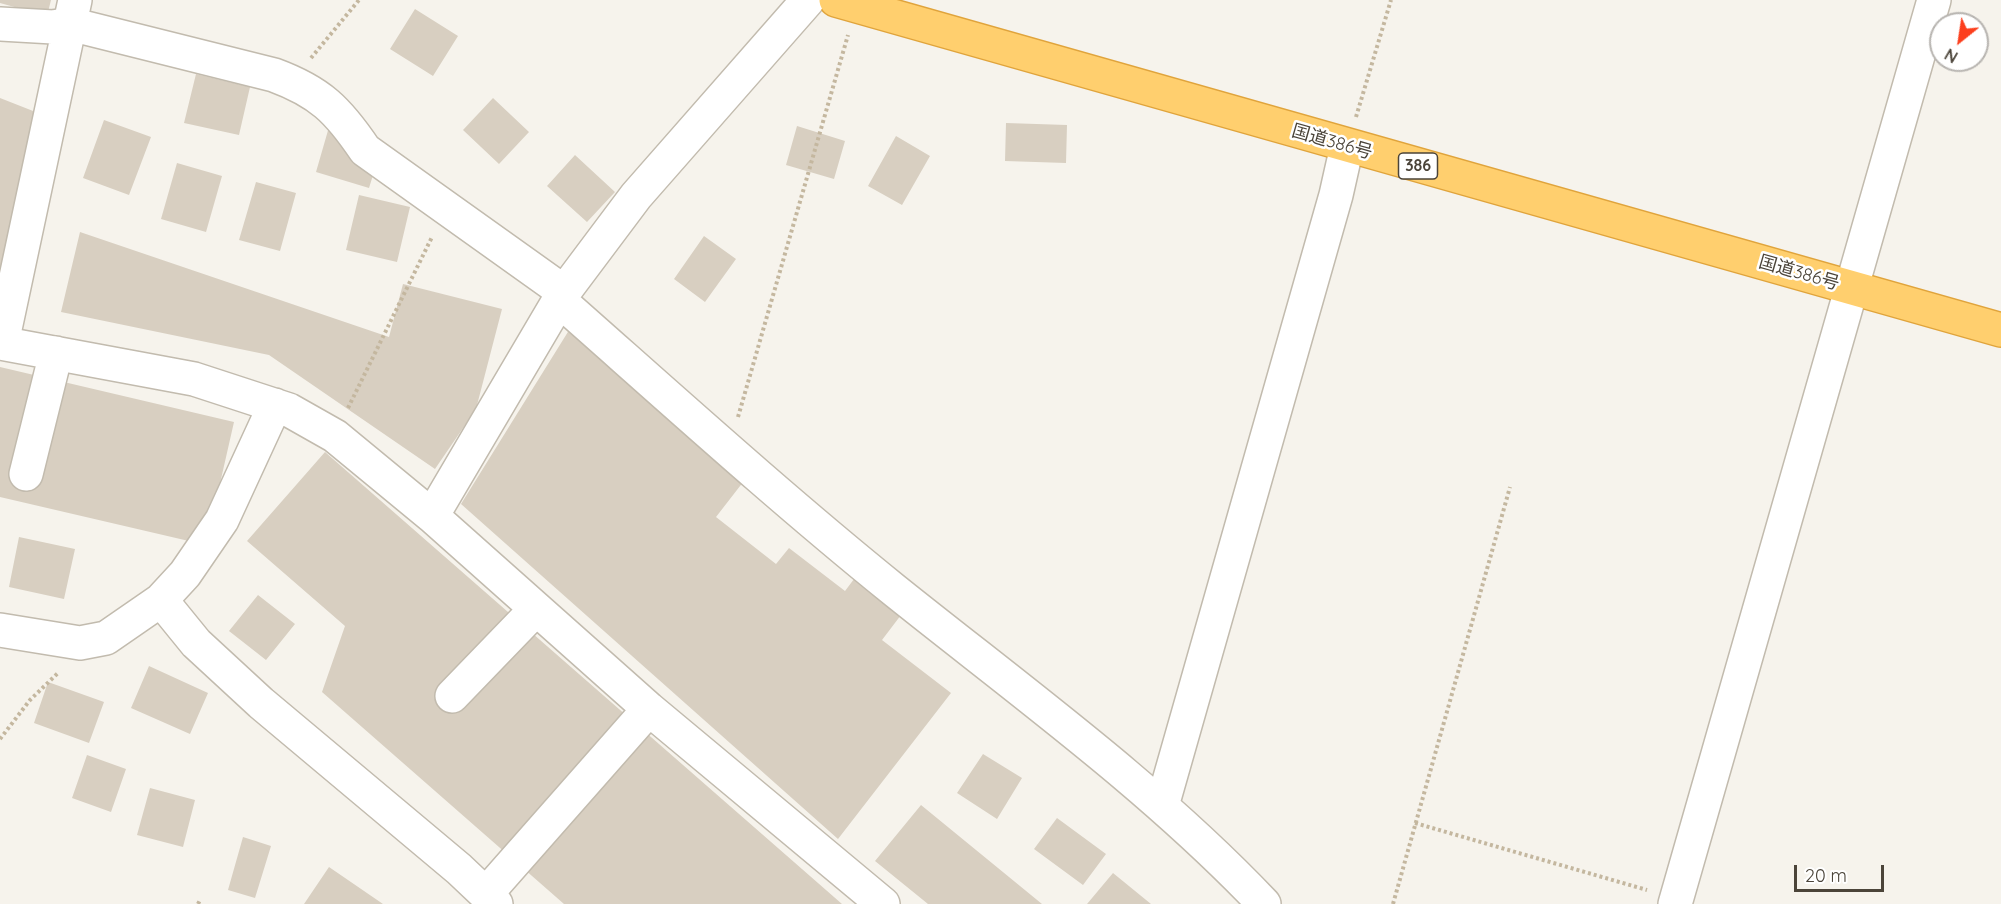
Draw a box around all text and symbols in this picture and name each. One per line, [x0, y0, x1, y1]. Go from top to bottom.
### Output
north arrow [1929, 12, 1989, 72]
text: N [1941, 44, 1961, 67]
street label: 国道386号 [1289, 120, 1375, 164]
road number: 386 [1398, 153, 1438, 179]
street label: 国道386号 [1756, 251, 1842, 295]
scale bar [1797, 853, 1887, 891]
text: 20 m [1805, 864, 1847, 887]

